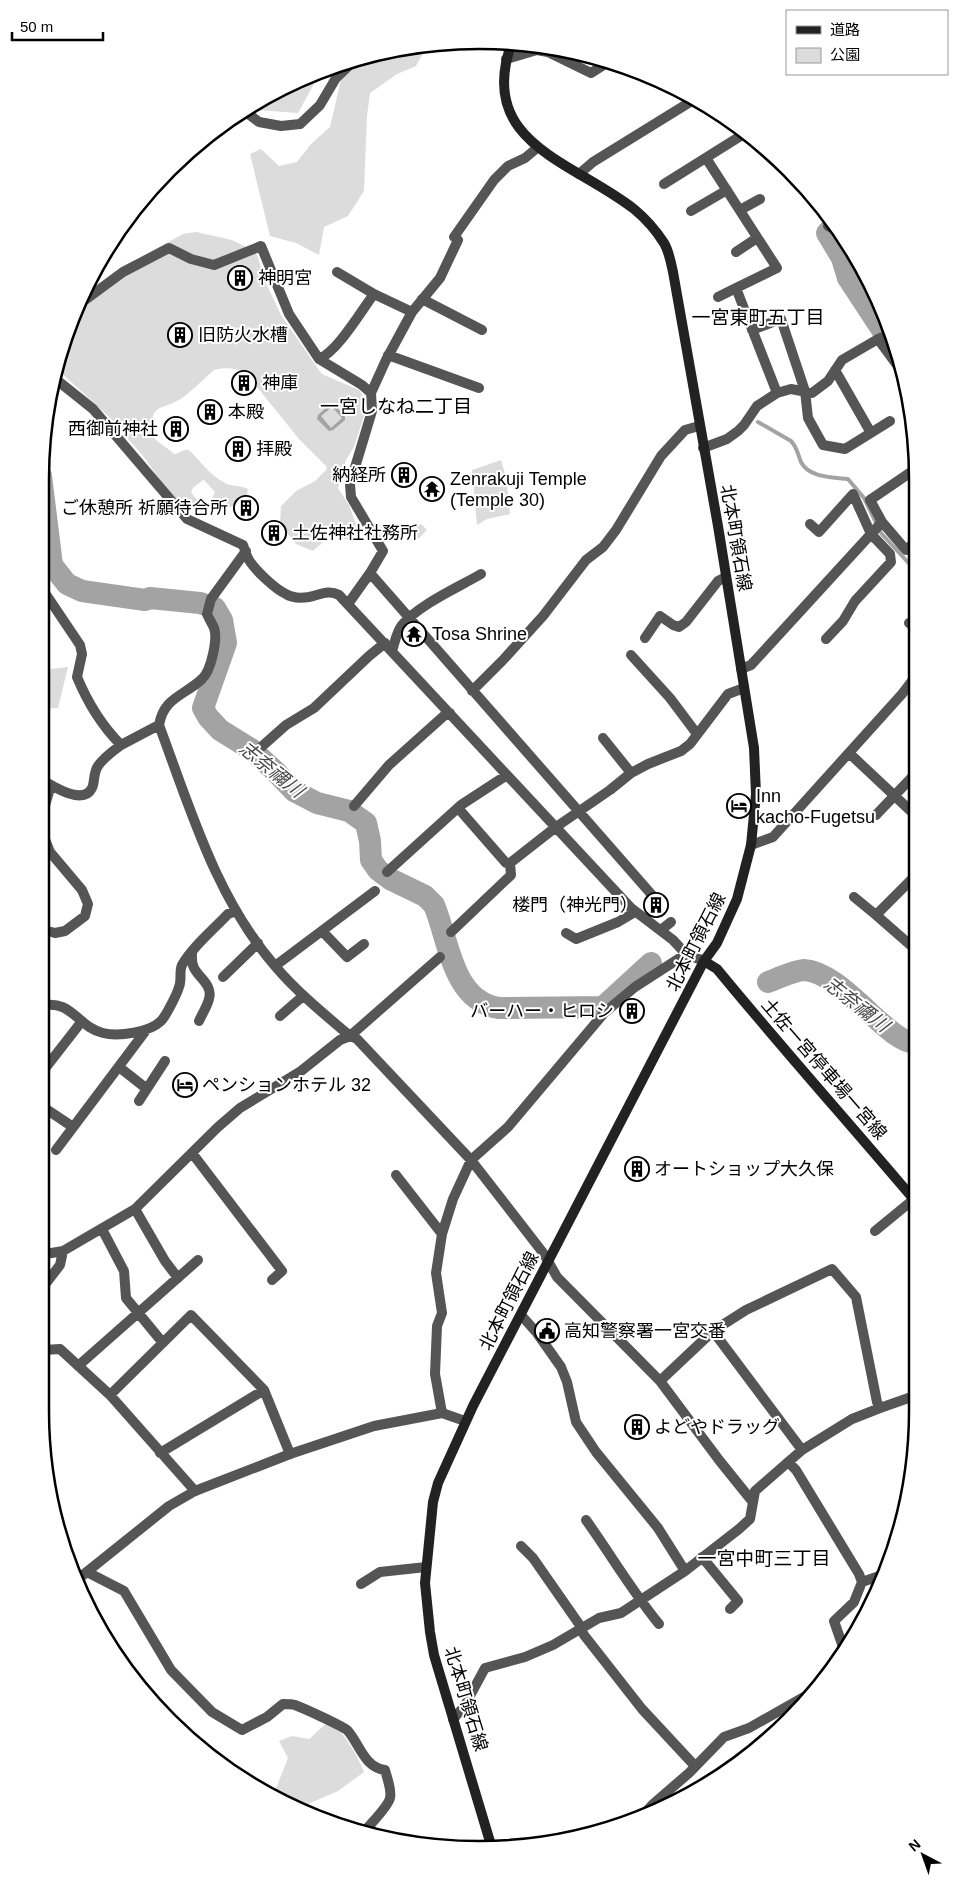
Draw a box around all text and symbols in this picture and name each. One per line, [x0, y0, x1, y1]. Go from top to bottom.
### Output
scale bar [12, 10, 104, 42]
legend [786, 10, 948, 75]
text: 50 m [20, 18, 53, 35]
text: 道路 [830, 21, 860, 38]
text: 公園 [830, 46, 860, 63]
building icon: 神明宮 [227, 265, 253, 291]
place label: 神明宮 [258, 268, 312, 288]
district label: 一宮東町五丁目 [691, 307, 825, 328]
building icon: 旧防火水槽 [167, 322, 193, 348]
place label: 旧防火水槽 [198, 325, 288, 345]
building icon: 神庫 [231, 370, 257, 396]
place label: 神庫 [262, 373, 298, 393]
district label: 一宮しなね二丁目 [320, 396, 472, 417]
building icon: 本殿 [197, 399, 223, 425]
place label: 本殿 [228, 402, 264, 422]
building icon: 西御前神社 [163, 416, 189, 442]
place label: 西御前神社 [68, 419, 158, 439]
building icon: 拝殿 [225, 436, 251, 462]
place label: 拝殿 [256, 439, 292, 459]
building icon: 納経所 [391, 462, 417, 488]
place label: 納経所 [332, 465, 386, 485]
place label: Zenrakuji Temple (Temple 30) [450, 469, 587, 510]
temple icon: Zenrakuji Temple (Temple 30) [419, 476, 445, 502]
street label: 北本町領石線 [717, 483, 755, 593]
building icon: ご休憩所 祈願待合所 [233, 495, 259, 521]
place label: ご休憩所 祈願待合所 [61, 498, 228, 518]
building icon: 土佐神社社務所 [261, 520, 287, 546]
place label: 土佐神社社務所 [292, 523, 418, 543]
temple icon: Tosa Shrine [401, 621, 427, 647]
place label: Tosa Shrine [432, 624, 527, 644]
water label: 志奈禰川 [236, 737, 309, 803]
place label: Inn kacho-Fugetsu [756, 786, 875, 827]
hotel icon: Inn kacho-Fugetsu [726, 793, 752, 819]
street label: 北本町領石線 [663, 889, 729, 995]
building icon: 楼門（神光門） [643, 892, 669, 918]
place label: 楼門（神光門） [512, 895, 638, 915]
water label: 志奈禰川 [820, 973, 895, 1037]
street label: 土佐一宮停車場一宮線 [757, 995, 891, 1143]
building icon: バーハー・ヒロシ [619, 998, 645, 1024]
place label: バーハー・ヒロシ [470, 1001, 614, 1021]
hotel icon: ペンションホテル 32 [172, 1072, 198, 1098]
place label: ペンションホテル 32 [202, 1075, 371, 1095]
building icon: オートショップ大久保 [624, 1156, 650, 1182]
place label: オートショップ大久保 [654, 1159, 834, 1179]
street label: 北本町領石線 [476, 1248, 542, 1354]
public building icon: 高知警察署一宮交番 [534, 1318, 560, 1344]
place label: 高知警察署一宮交番 [564, 1321, 726, 1341]
building icon: よどやドラッグ [624, 1414, 650, 1440]
place label: よどやドラッグ [654, 1417, 780, 1437]
district label: 一宮中町三丁目 [697, 1548, 831, 1569]
street label: 北本町領石線 [441, 1644, 491, 1754]
north arrow [898, 1830, 948, 1880]
text: N [905, 1836, 924, 1855]

